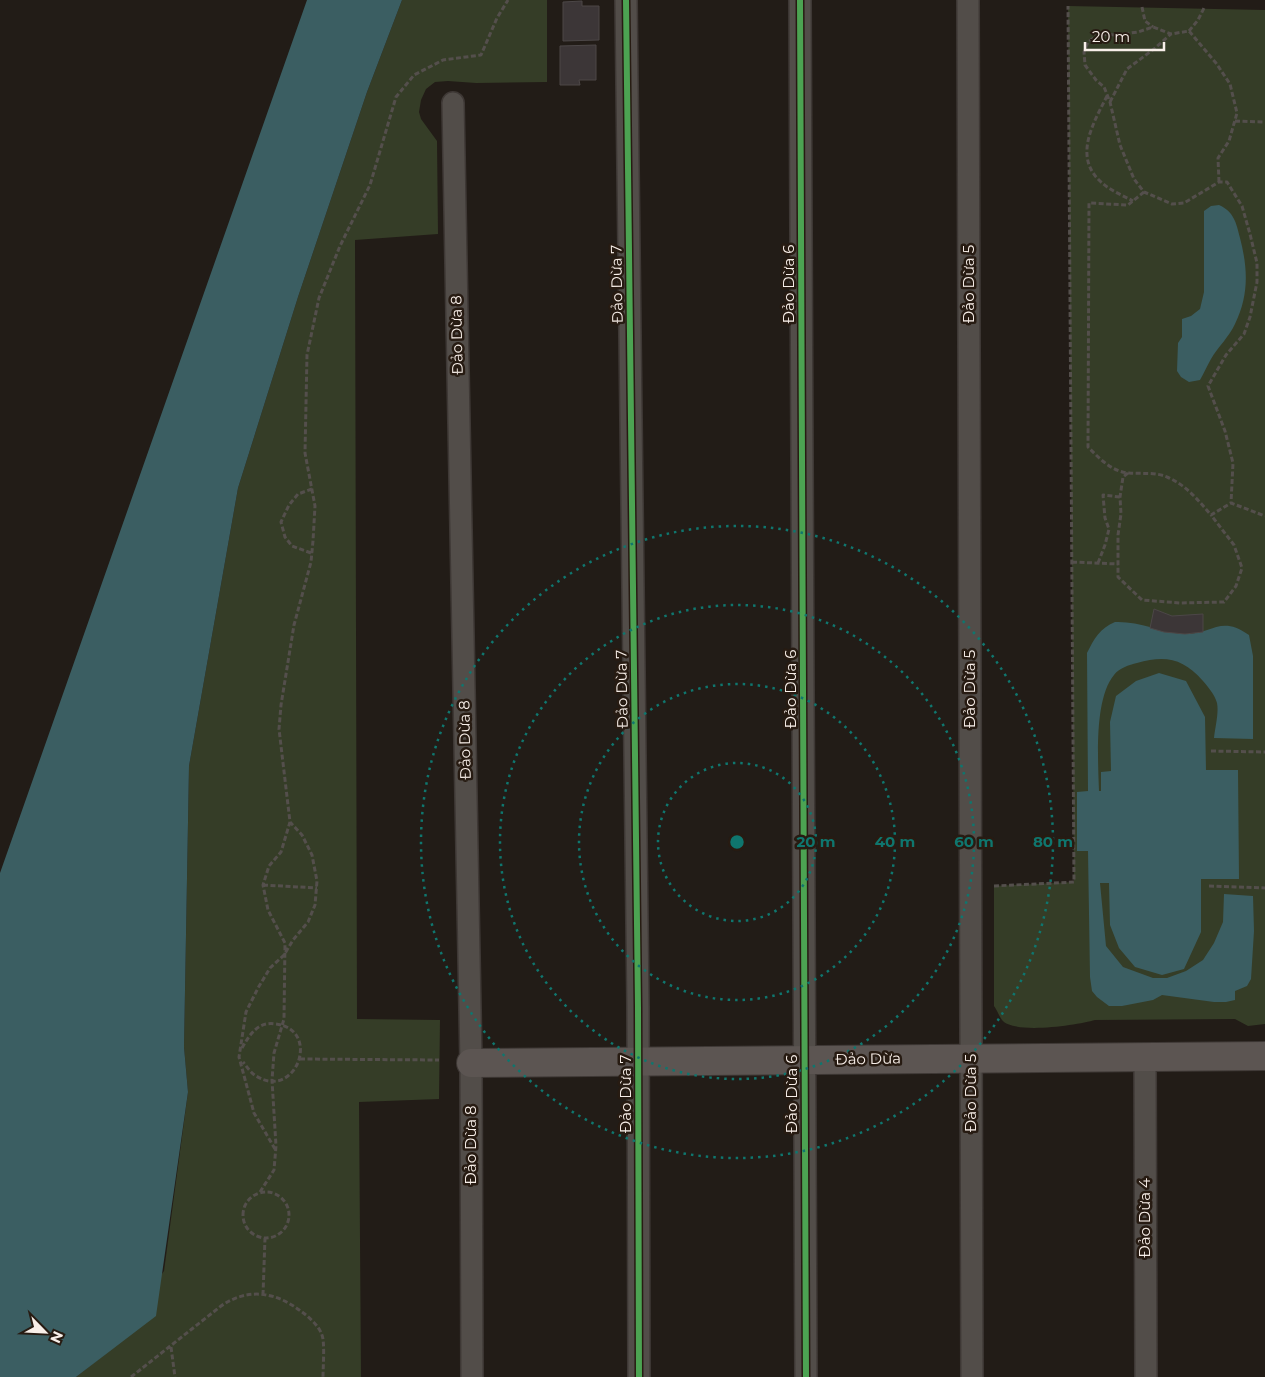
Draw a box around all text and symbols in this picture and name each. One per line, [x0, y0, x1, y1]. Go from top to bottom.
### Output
scale bar [1085, 20, 1164, 52]
text: 20 m [1092, 27, 1130, 46]
street label: Đảo Dừa 7 [606, 244, 627, 323]
street label: Đảo Dừa 6 [779, 245, 798, 323]
street label: Đảo Dừa 5 [959, 245, 978, 323]
street label: Đảo Dừa 8 [446, 295, 467, 375]
street label: Đảo Dừa 7 [611, 649, 632, 728]
street label: Đảo Dừa 6 [781, 650, 800, 728]
street label: Đảo Dừa 5 [960, 650, 979, 728]
street label: Đảo Dừa 8 [454, 700, 475, 780]
text: 20 m [796, 832, 836, 851]
text: 40 m [875, 832, 915, 851]
text: 60 m [954, 832, 994, 851]
text: 80 m [1033, 832, 1073, 851]
centre of rings [728, 833, 746, 851]
street label: Đảo Dừa [835, 1048, 901, 1069]
street label: Đảo Dừa 5 [961, 1054, 980, 1132]
street label: Đảo Dừa 7 [616, 1055, 635, 1133]
street label: Đảo Dừa 6 [782, 1055, 801, 1133]
street label: Đảo Dừa 8 [461, 1105, 480, 1185]
street label: Đảo Dừa 4 [1135, 1178, 1154, 1258]
north arrow [20, 1307, 70, 1357]
text: N [46, 1328, 67, 1346]

